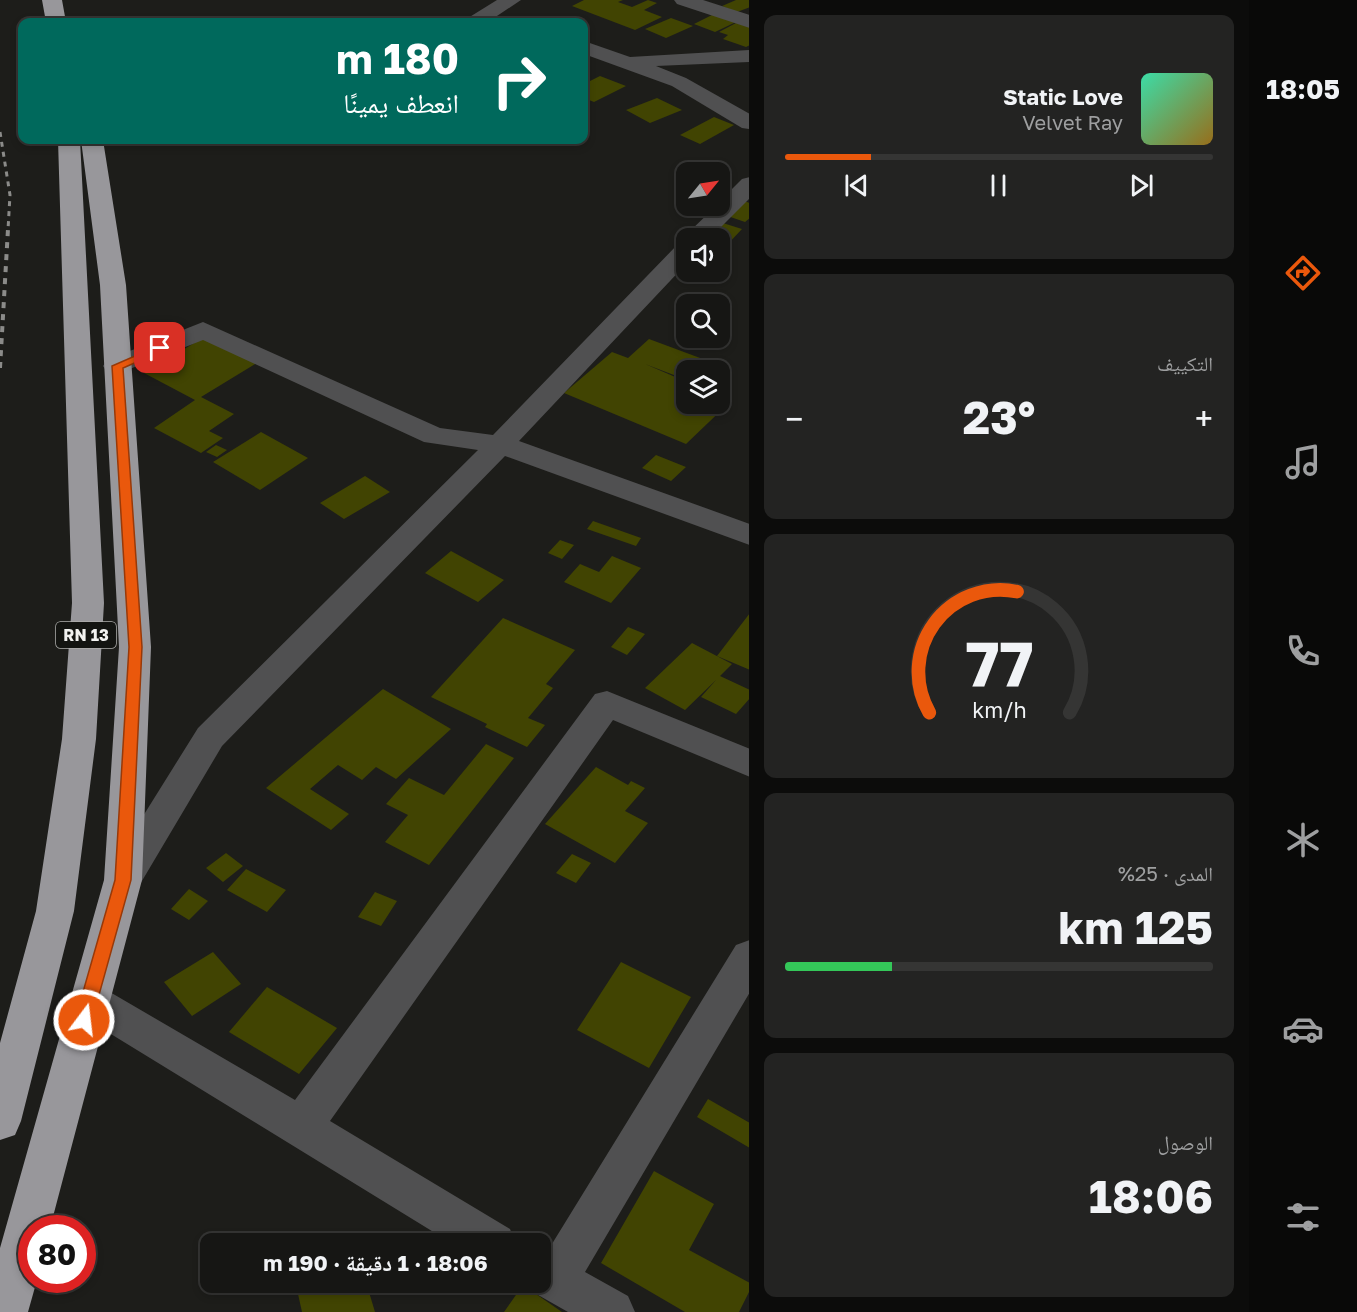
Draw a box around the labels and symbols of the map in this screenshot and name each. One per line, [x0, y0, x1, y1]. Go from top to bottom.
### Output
north arrow [676, 162, 730, 216]
pin [134, 322, 185, 373]
road number: RN 13 [56, 622, 116, 648]
position arrow [52, 988, 116, 1052]
speed limit sign: 80 [18, 1215, 96, 1293]

